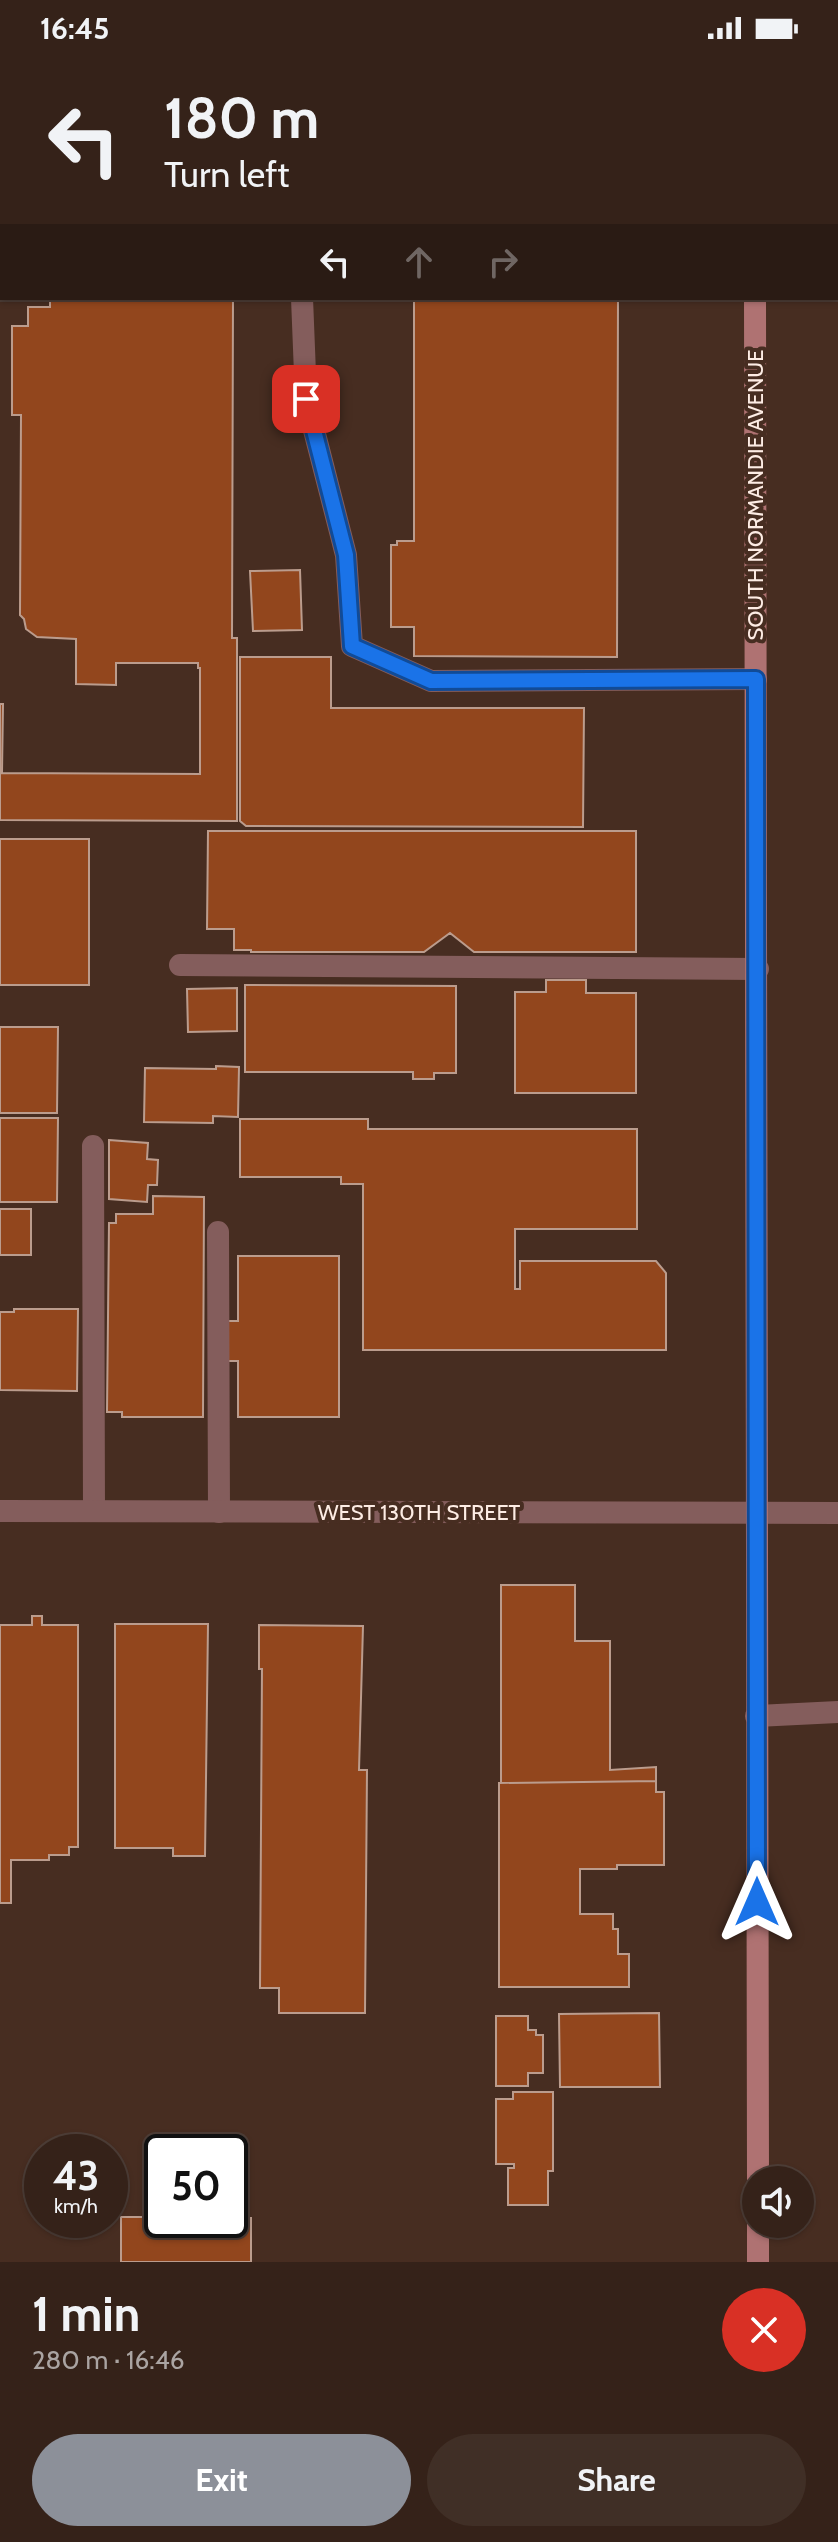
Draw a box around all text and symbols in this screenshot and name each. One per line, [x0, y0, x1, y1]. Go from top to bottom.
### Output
text: 16:45 [40, 10, 109, 47]
text: 180 m [164, 84, 319, 152]
icon: left [32, 88, 136, 192]
text: Turn left [164, 152, 289, 196]
icon: left [313, 240, 357, 284]
icon: ahead [397, 240, 441, 284]
icon: right [481, 240, 525, 284]
street label: SOUTH NORMANDIE AVENUE [742, 350, 769, 640]
pin [272, 365, 340, 433]
icon: arrive [284, 377, 328, 421]
street label: WEST 130TH STREET [318, 1499, 521, 1526]
position arrow [715, 1860, 799, 1944]
speed limit sign: 50 [144, 2134, 248, 2238]
text: 43 [53, 2151, 99, 2200]
map controls [742, 2166, 814, 2238]
button: sound [742, 2166, 814, 2238]
text: km/h [54, 2194, 98, 2218]
text: 1 min [32, 2285, 140, 2343]
button: close [722, 2288, 806, 2372]
text: 280 m · 16:46 [32, 2344, 185, 2376]
button: Exit [32, 2434, 411, 2526]
button: Share [427, 2434, 806, 2526]

